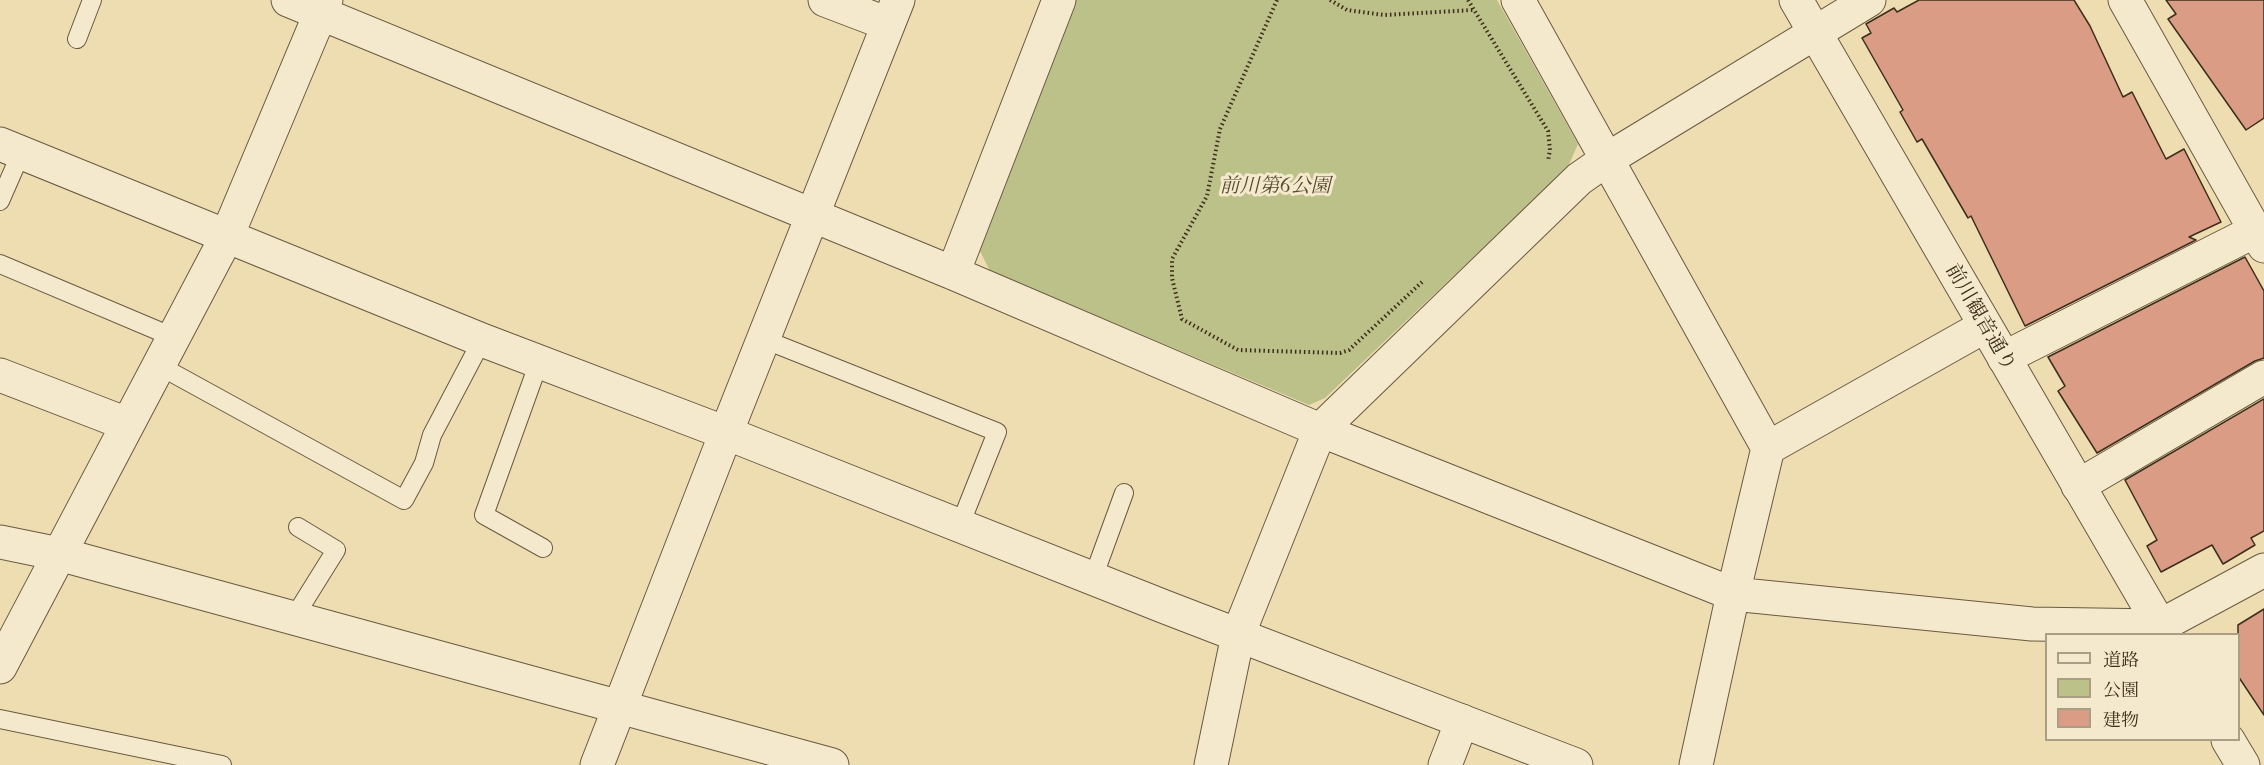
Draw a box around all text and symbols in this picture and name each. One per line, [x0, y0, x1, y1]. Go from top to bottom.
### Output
park label: 前川第6公園 [1219, 175, 1331, 199]
street label: 前川観音通り [1940, 260, 2020, 376]
legend [2045, 633, 2240, 741]
text: 道路 [2103, 650, 2139, 671]
text: 公園 [2103, 680, 2139, 701]
text: 建物 [2103, 710, 2139, 731]

